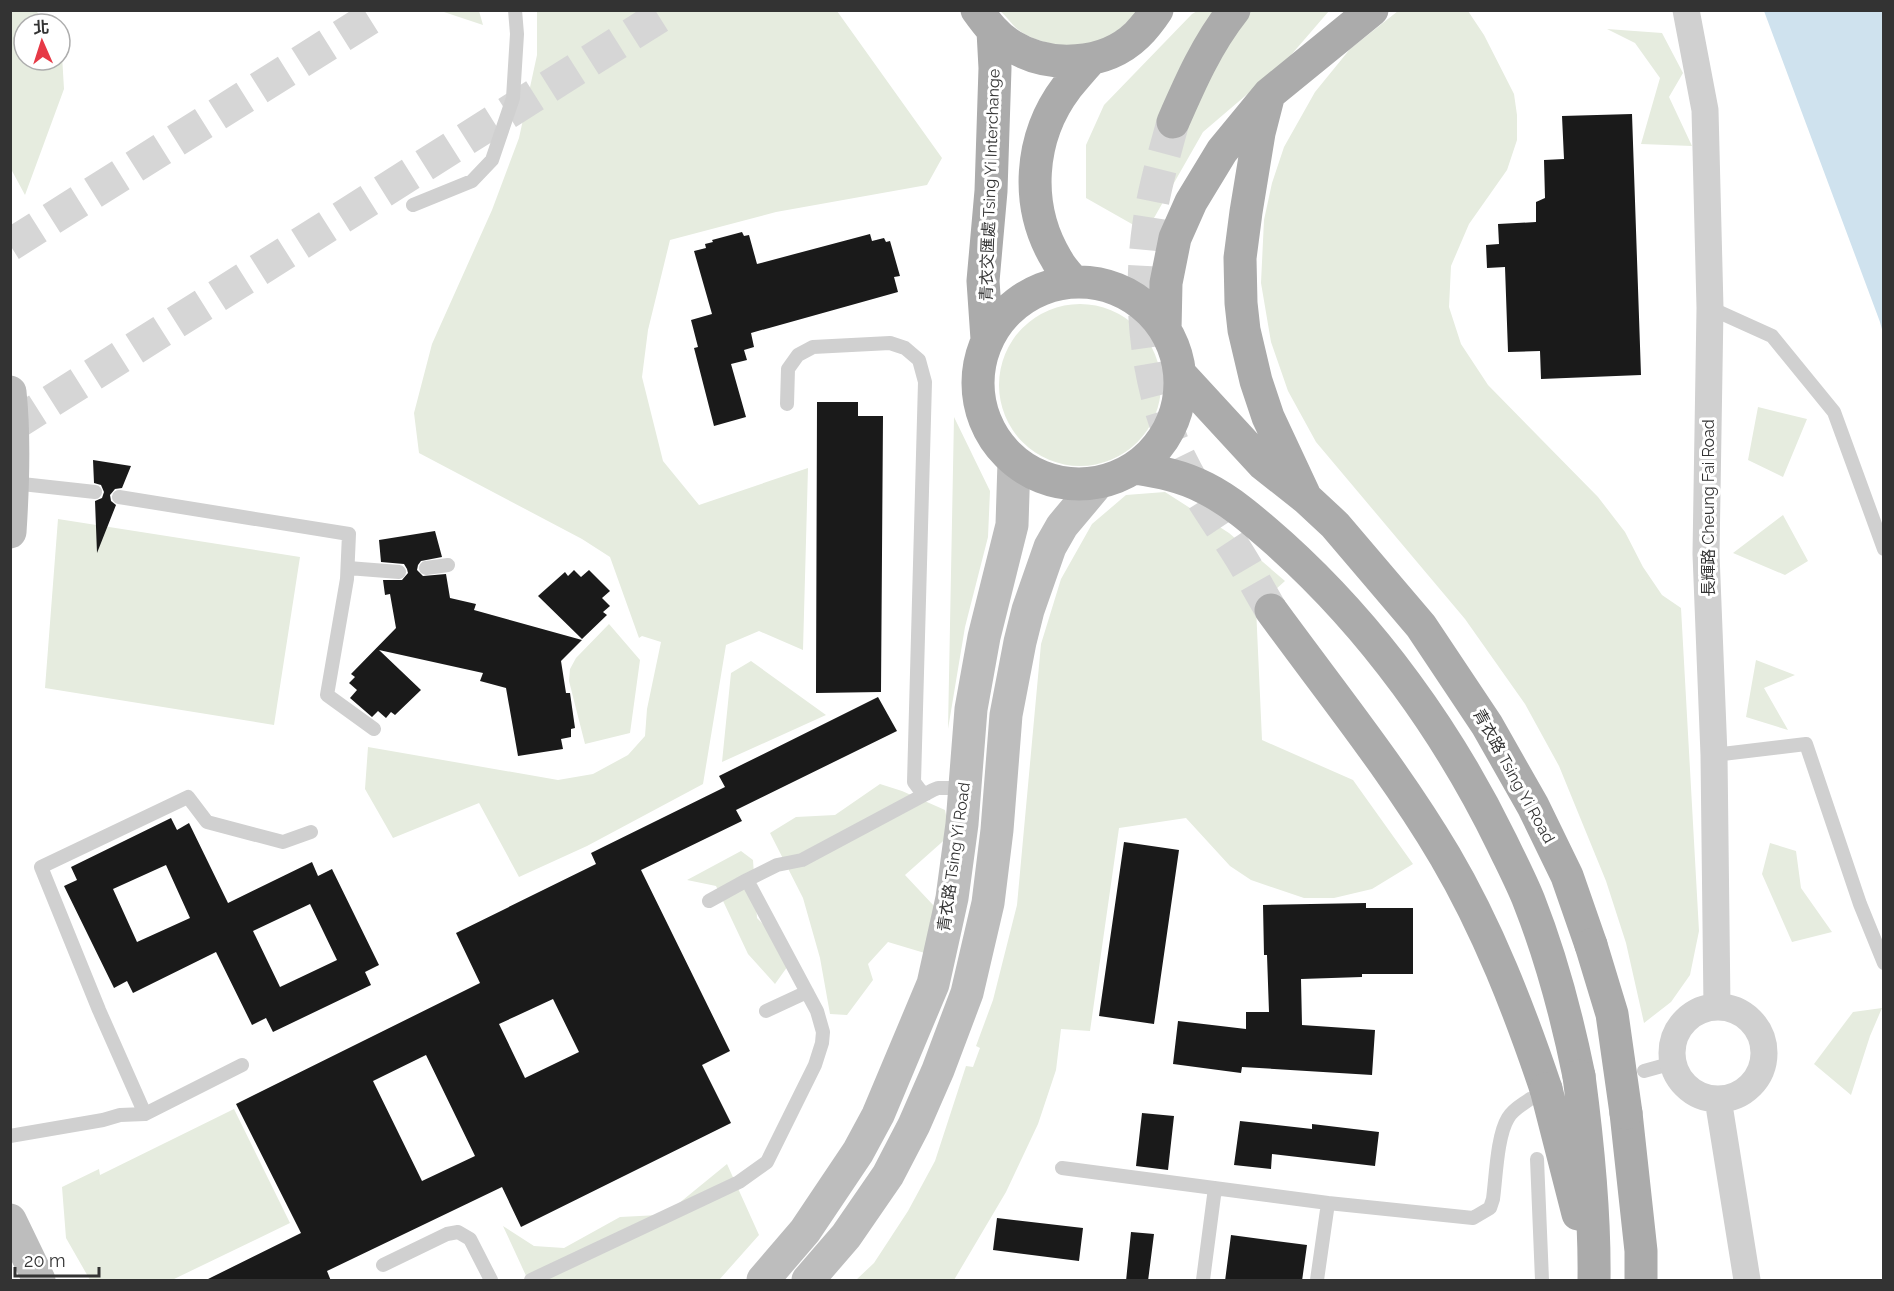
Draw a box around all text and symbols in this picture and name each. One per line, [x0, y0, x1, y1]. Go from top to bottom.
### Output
north arrow [12, 12, 72, 72]
text: 北 [33, 18, 50, 37]
street label: 青衣交匯處 Tsing Yi Interchange [976, 68, 1004, 302]
street label: 長輝路 Cheung Fai Road [1699, 419, 1718, 597]
street label: 青衣路 Tsing Yi Road [1469, 706, 1559, 846]
street label: 青衣路 Tsing Yi Road [934, 781, 974, 933]
scale bar [15, 1240, 99, 1278]
text: 20 m [24, 1250, 66, 1271]

